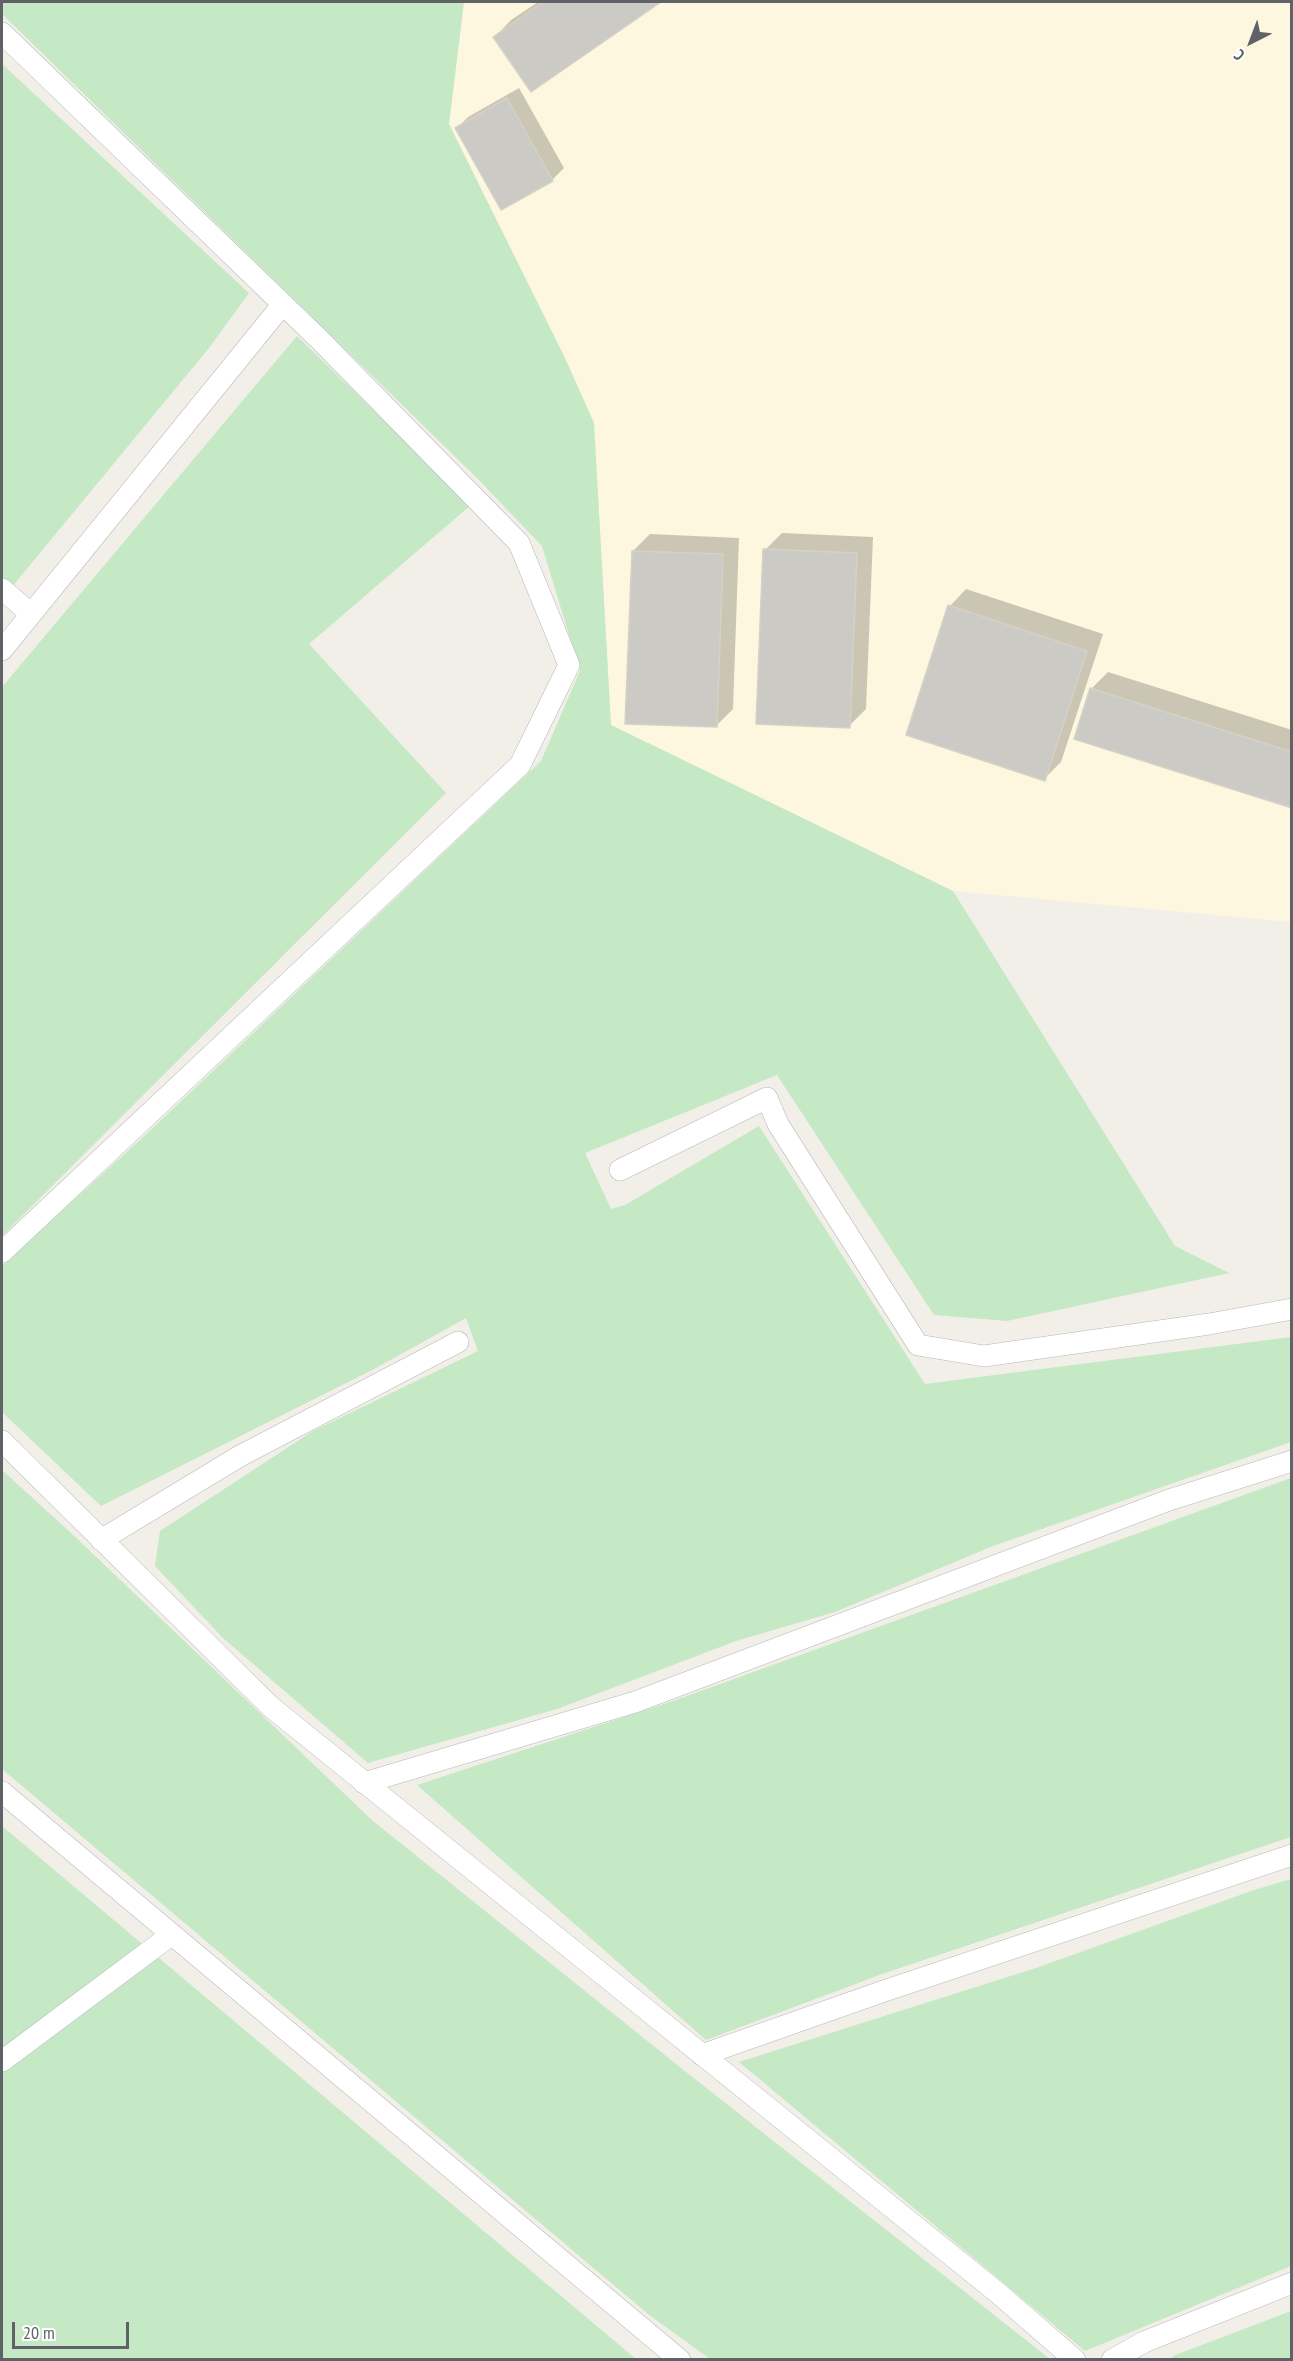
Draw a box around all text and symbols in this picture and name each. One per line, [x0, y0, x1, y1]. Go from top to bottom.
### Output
north arrow [1221, 12, 1281, 72]
text: С [1230, 45, 1248, 65]
scale bar [15, 2310, 132, 2348]
text: 20 m [23, 2321, 55, 2344]

